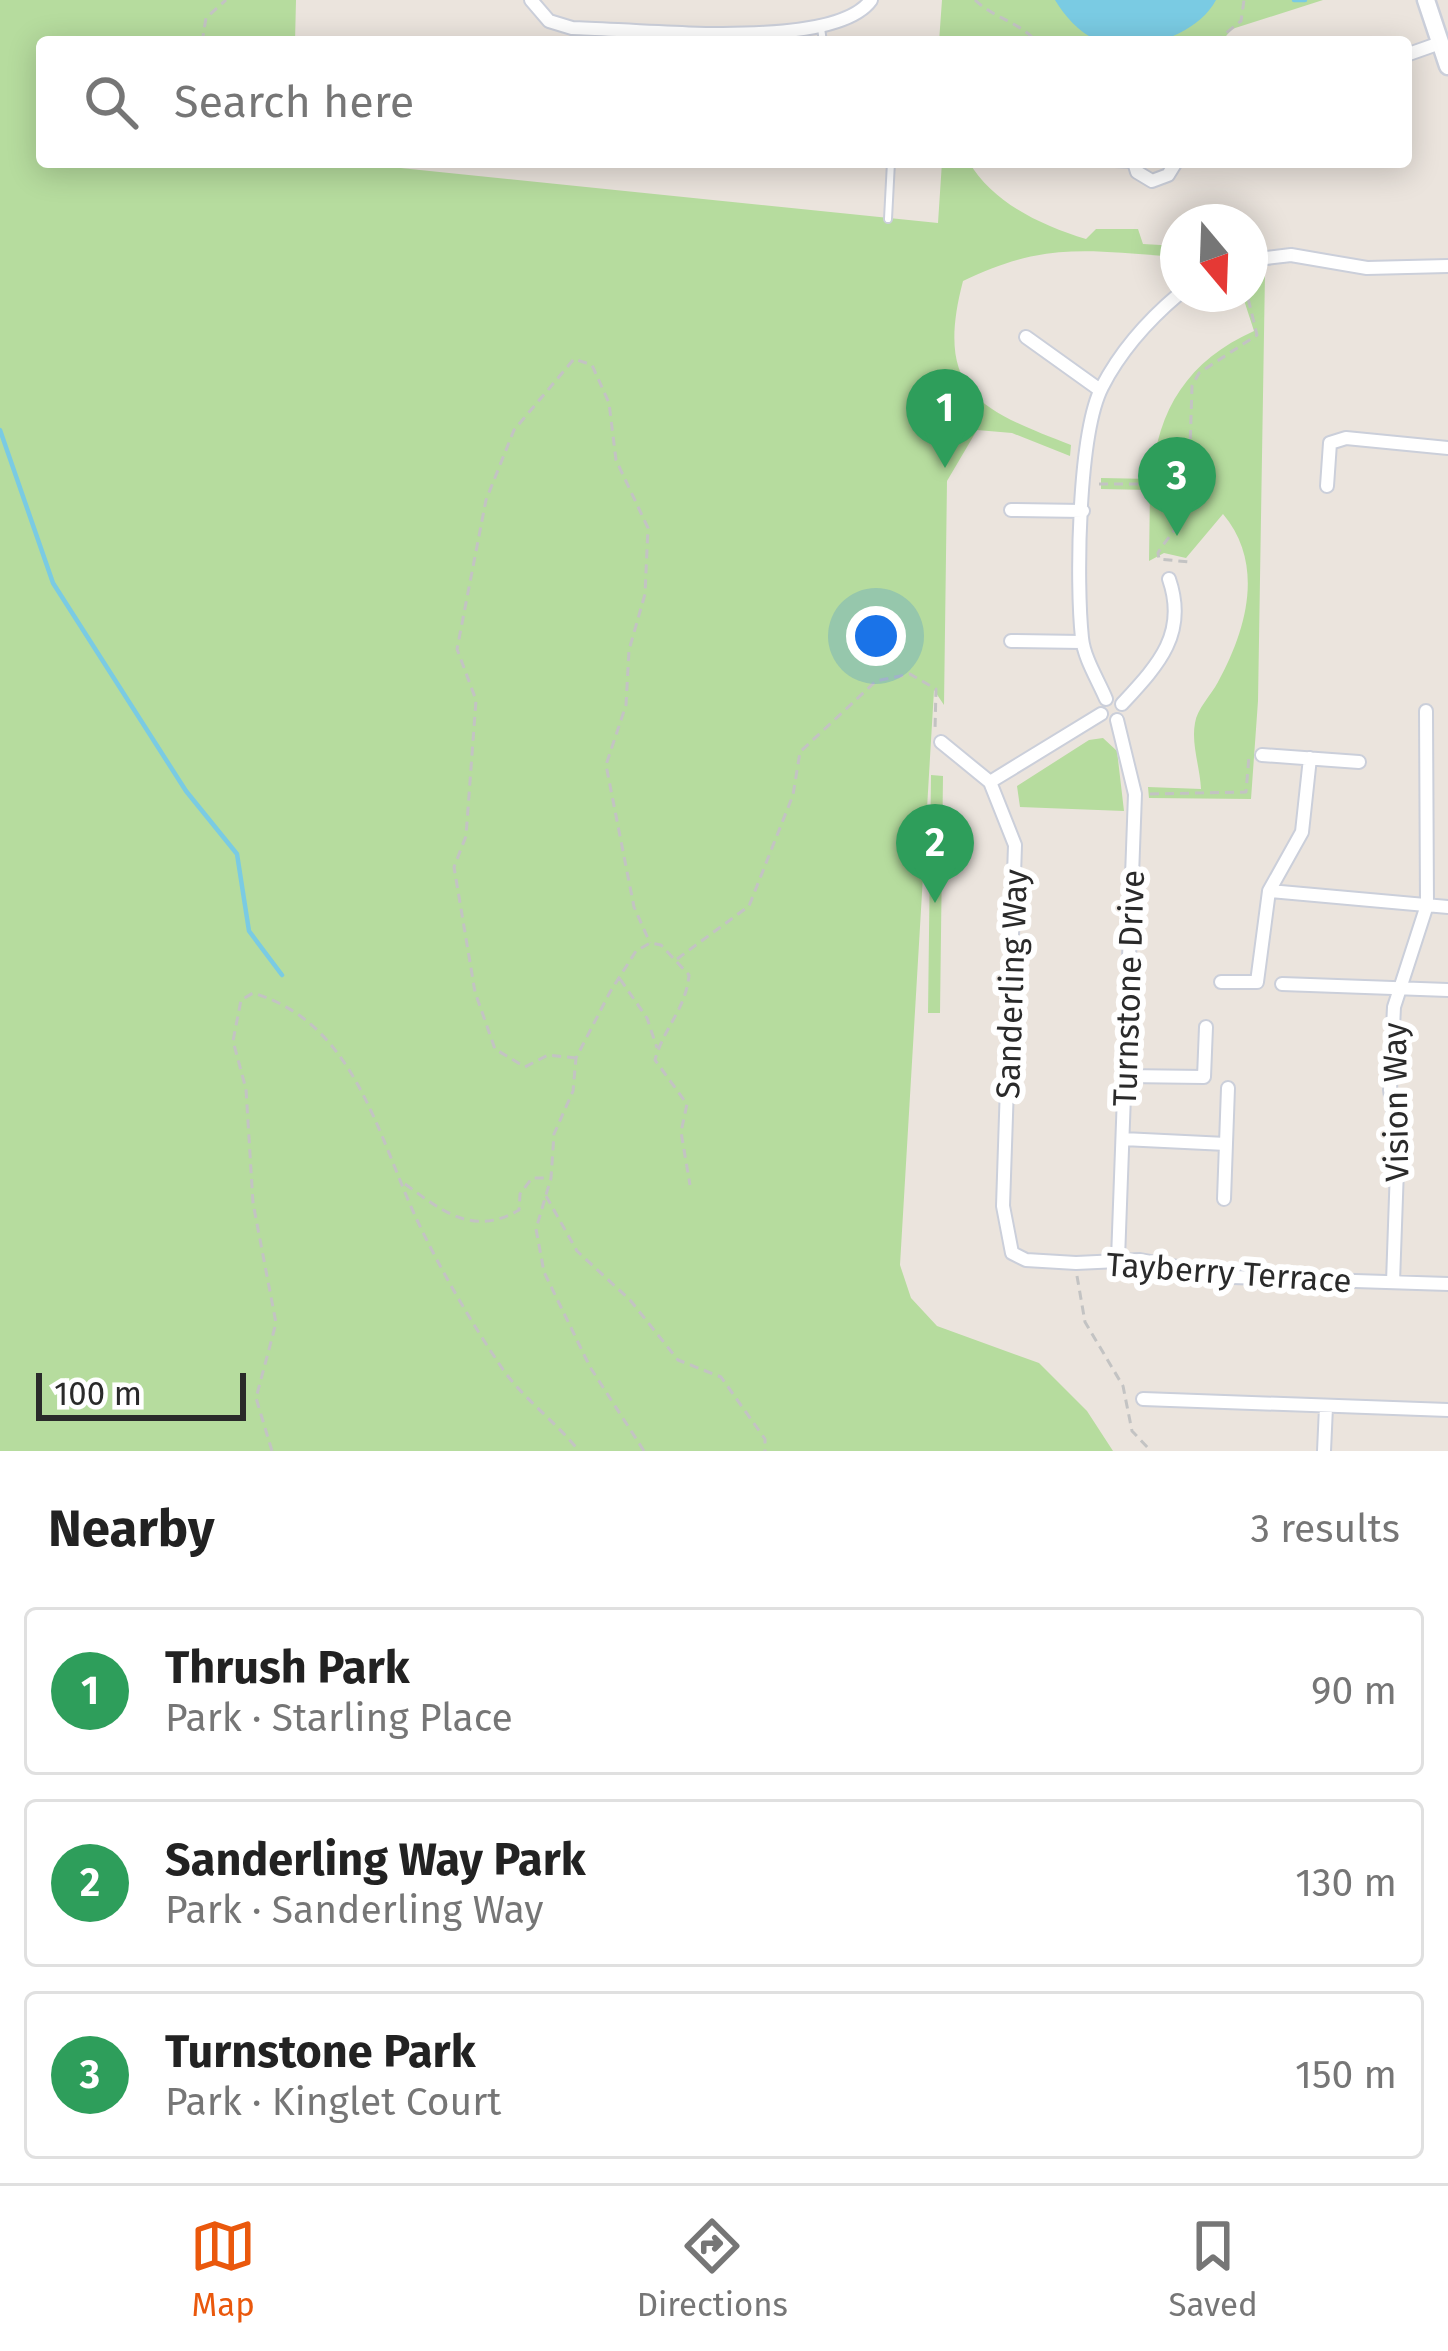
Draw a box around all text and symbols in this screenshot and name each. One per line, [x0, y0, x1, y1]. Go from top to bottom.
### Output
search box [36, 36, 1412, 168]
icon: search [78, 69, 144, 135]
text: Search here [174, 75, 414, 129]
north arrow [1160, 204, 1268, 312]
pin: 1 [906, 369, 984, 468]
pin: 3 [1138, 437, 1216, 536]
your location [846, 606, 906, 666]
pin: 2 [896, 804, 974, 903]
street label: Sanderling Way [988, 868, 1036, 1100]
street label: Turnstone Drive [1105, 869, 1153, 1107]
street label: Vision Way [1375, 1022, 1417, 1182]
street label: Tayberry Terrace [1105, 1244, 1353, 1302]
scale bar [36, 1367, 246, 1420]
text: 100 m [54, 1374, 142, 1414]
text: Nearby [48, 1498, 214, 1560]
text: 3 results [1250, 1506, 1400, 1552]
text: Thrush Park [165, 1641, 410, 1695]
text: 1 [81, 1668, 99, 1714]
text: 90 m [1311, 1668, 1397, 1714]
text: Park · Starling Place [165, 1695, 513, 1741]
text: Sanderling Way Park [165, 1833, 586, 1887]
text: 2 [80, 1860, 100, 1906]
text: 130 m [1295, 1860, 1397, 1906]
text: Park · Sanderling Way [165, 1887, 544, 1933]
text: Turnstone Park [165, 2025, 476, 2079]
text: 3 [80, 2052, 100, 2098]
text: 150 m [1295, 2052, 1397, 2098]
text: Park · Kinglet Court [165, 2079, 501, 2125]
tab: Map [190, 2213, 256, 2325]
tab: Directions [637, 2213, 788, 2325]
tab: Saved [1168, 2213, 1258, 2325]

